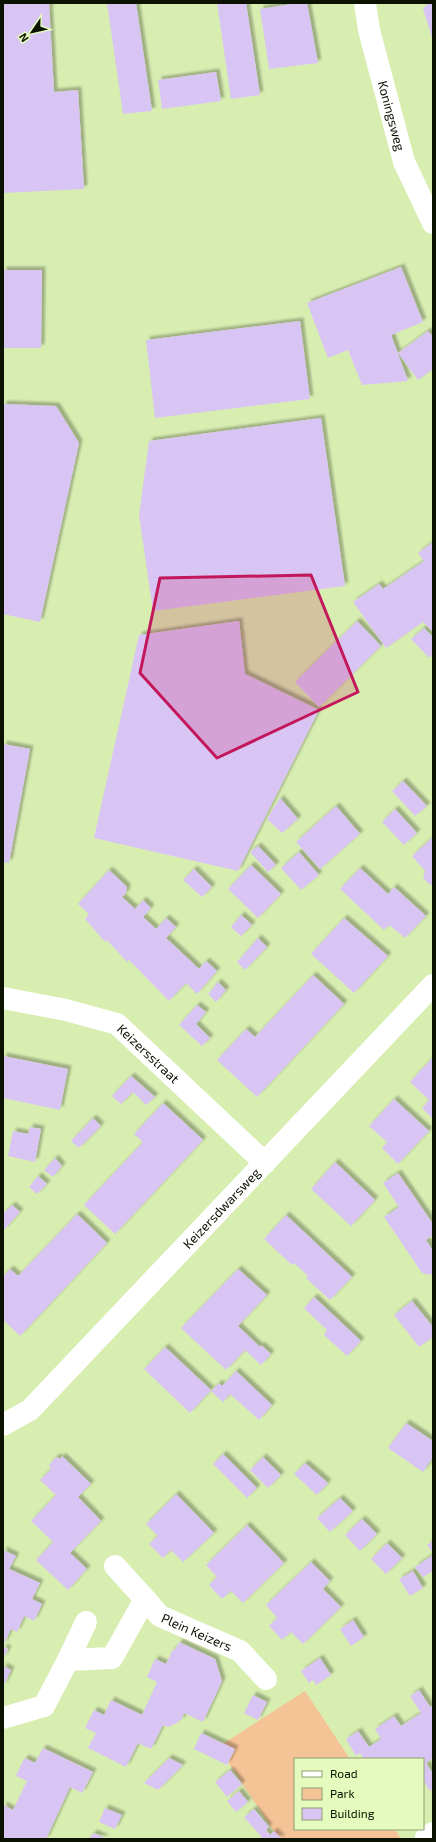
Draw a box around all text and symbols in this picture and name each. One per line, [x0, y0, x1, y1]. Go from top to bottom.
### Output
north arrow [12, 12, 52, 52]
text: N [16, 31, 31, 45]
street label: Koningsweg [375, 79, 409, 153]
street label: Keizersstraat [114, 1020, 183, 1086]
street label: Keizersdwarsweg [179, 1165, 263, 1252]
street label: Plein Keizers [159, 1610, 234, 1655]
legend [294, 1758, 424, 1830]
text: Road [330, 1766, 358, 1780]
text: Park [330, 1786, 355, 1800]
text: Building [330, 1806, 375, 1820]

